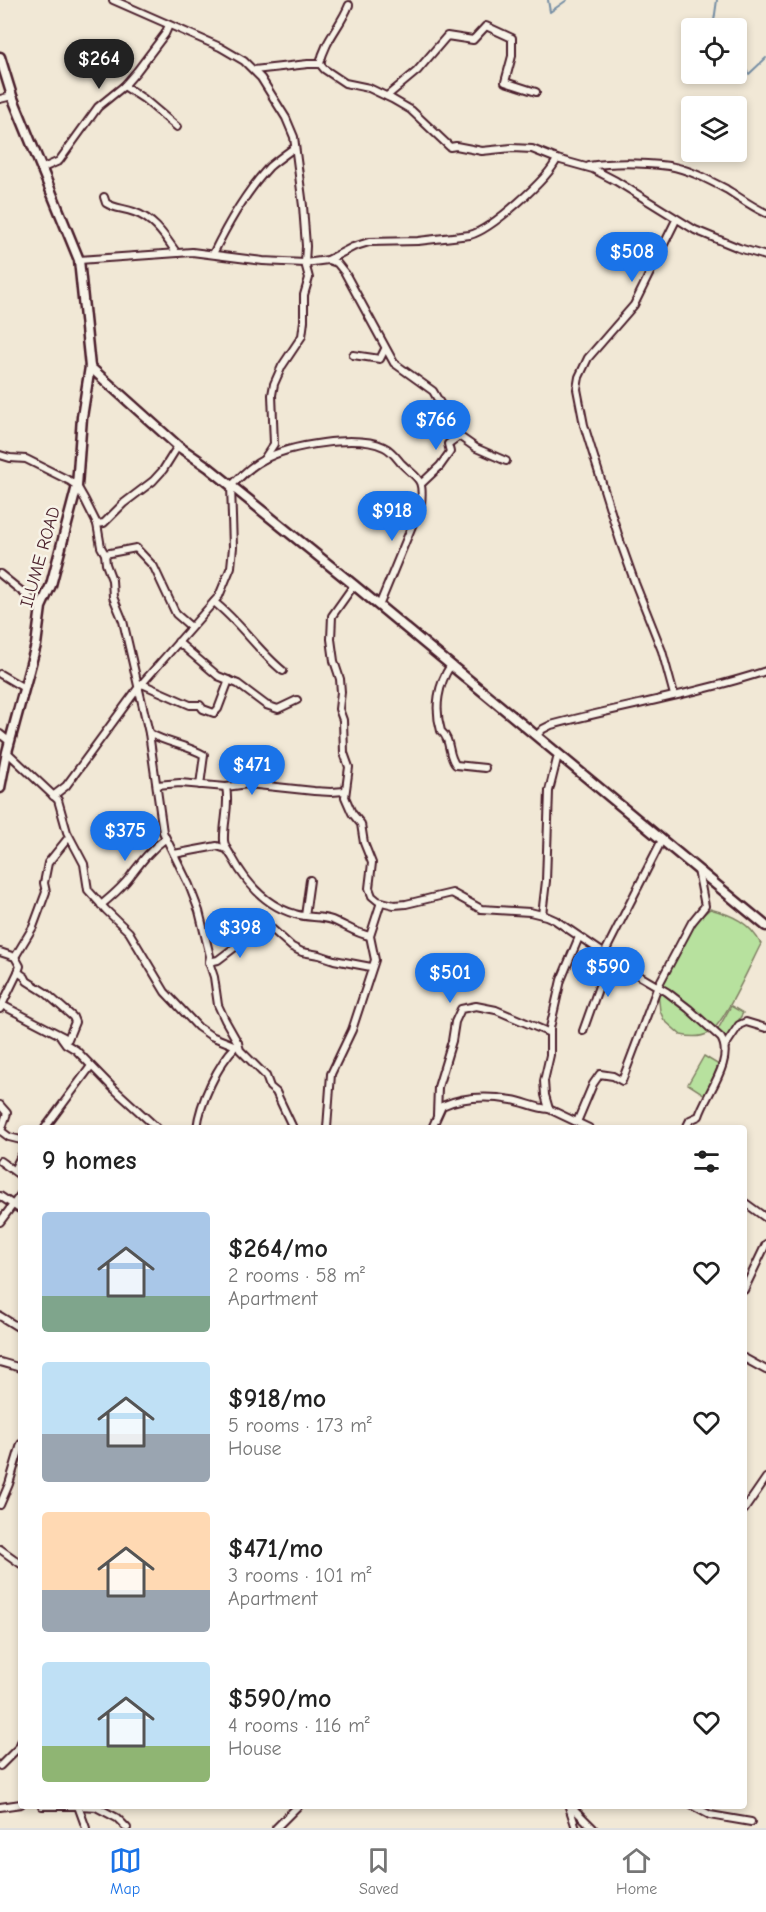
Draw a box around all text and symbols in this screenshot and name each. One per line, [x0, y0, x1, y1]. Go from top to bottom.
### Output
map controls [681, 18, 747, 162]
button: locate [681, 18, 747, 84]
pin: $264 [63, 39, 135, 90]
text: $264 [78, 47, 120, 70]
button: layers [681, 96, 747, 162]
pin: $508 [596, 232, 668, 283]
text: $508 [610, 240, 654, 263]
pin: $766 [400, 400, 472, 451]
text: $766 [415, 408, 457, 431]
pin: $918 [356, 491, 428, 542]
text: $918 [372, 499, 412, 522]
street label: ILUME ROAD [16, 504, 65, 610]
pin: $471 [216, 745, 288, 796]
text: $471 [233, 753, 271, 776]
pin: $375 [89, 811, 161, 862]
text: $375 [104, 819, 146, 842]
pin: $398 [204, 908, 276, 959]
text: $398 [219, 916, 261, 939]
pin: $590 [572, 947, 644, 998]
pin: $501 [414, 953, 486, 1004]
text: $590 [586, 955, 630, 978]
text: $501 [429, 961, 471, 984]
icon: filters [690, 1145, 723, 1178]
text: 9 homes [42, 1146, 137, 1176]
text: $264/mo [228, 1234, 328, 1264]
icon: home [90, 1236, 162, 1308]
icon: heart [690, 1256, 723, 1289]
text: 2 rooms · 58 m² [228, 1264, 365, 1287]
text: Apartment [228, 1287, 318, 1310]
text: $918/mo [228, 1384, 326, 1414]
icon: home [90, 1386, 162, 1458]
icon: heart [690, 1406, 723, 1439]
text: 5 rooms · 173 m² [228, 1414, 372, 1437]
text: House [228, 1437, 282, 1460]
text: $471/mo [228, 1534, 323, 1564]
icon: home [90, 1536, 162, 1608]
icon: heart [690, 1556, 723, 1589]
text: 3 rooms · 101 m² [228, 1564, 372, 1587]
text: Apartment [228, 1587, 318, 1610]
text: $590/mo [228, 1684, 331, 1714]
icon: home [90, 1686, 162, 1758]
icon: heart [690, 1706, 723, 1739]
text: 4 rooms · 116 m² [228, 1714, 370, 1737]
text: House [228, 1737, 282, 1760]
tab: Map [109, 1844, 142, 1898]
tab: Saved [359, 1844, 399, 1898]
tab: Home [616, 1844, 657, 1898]

